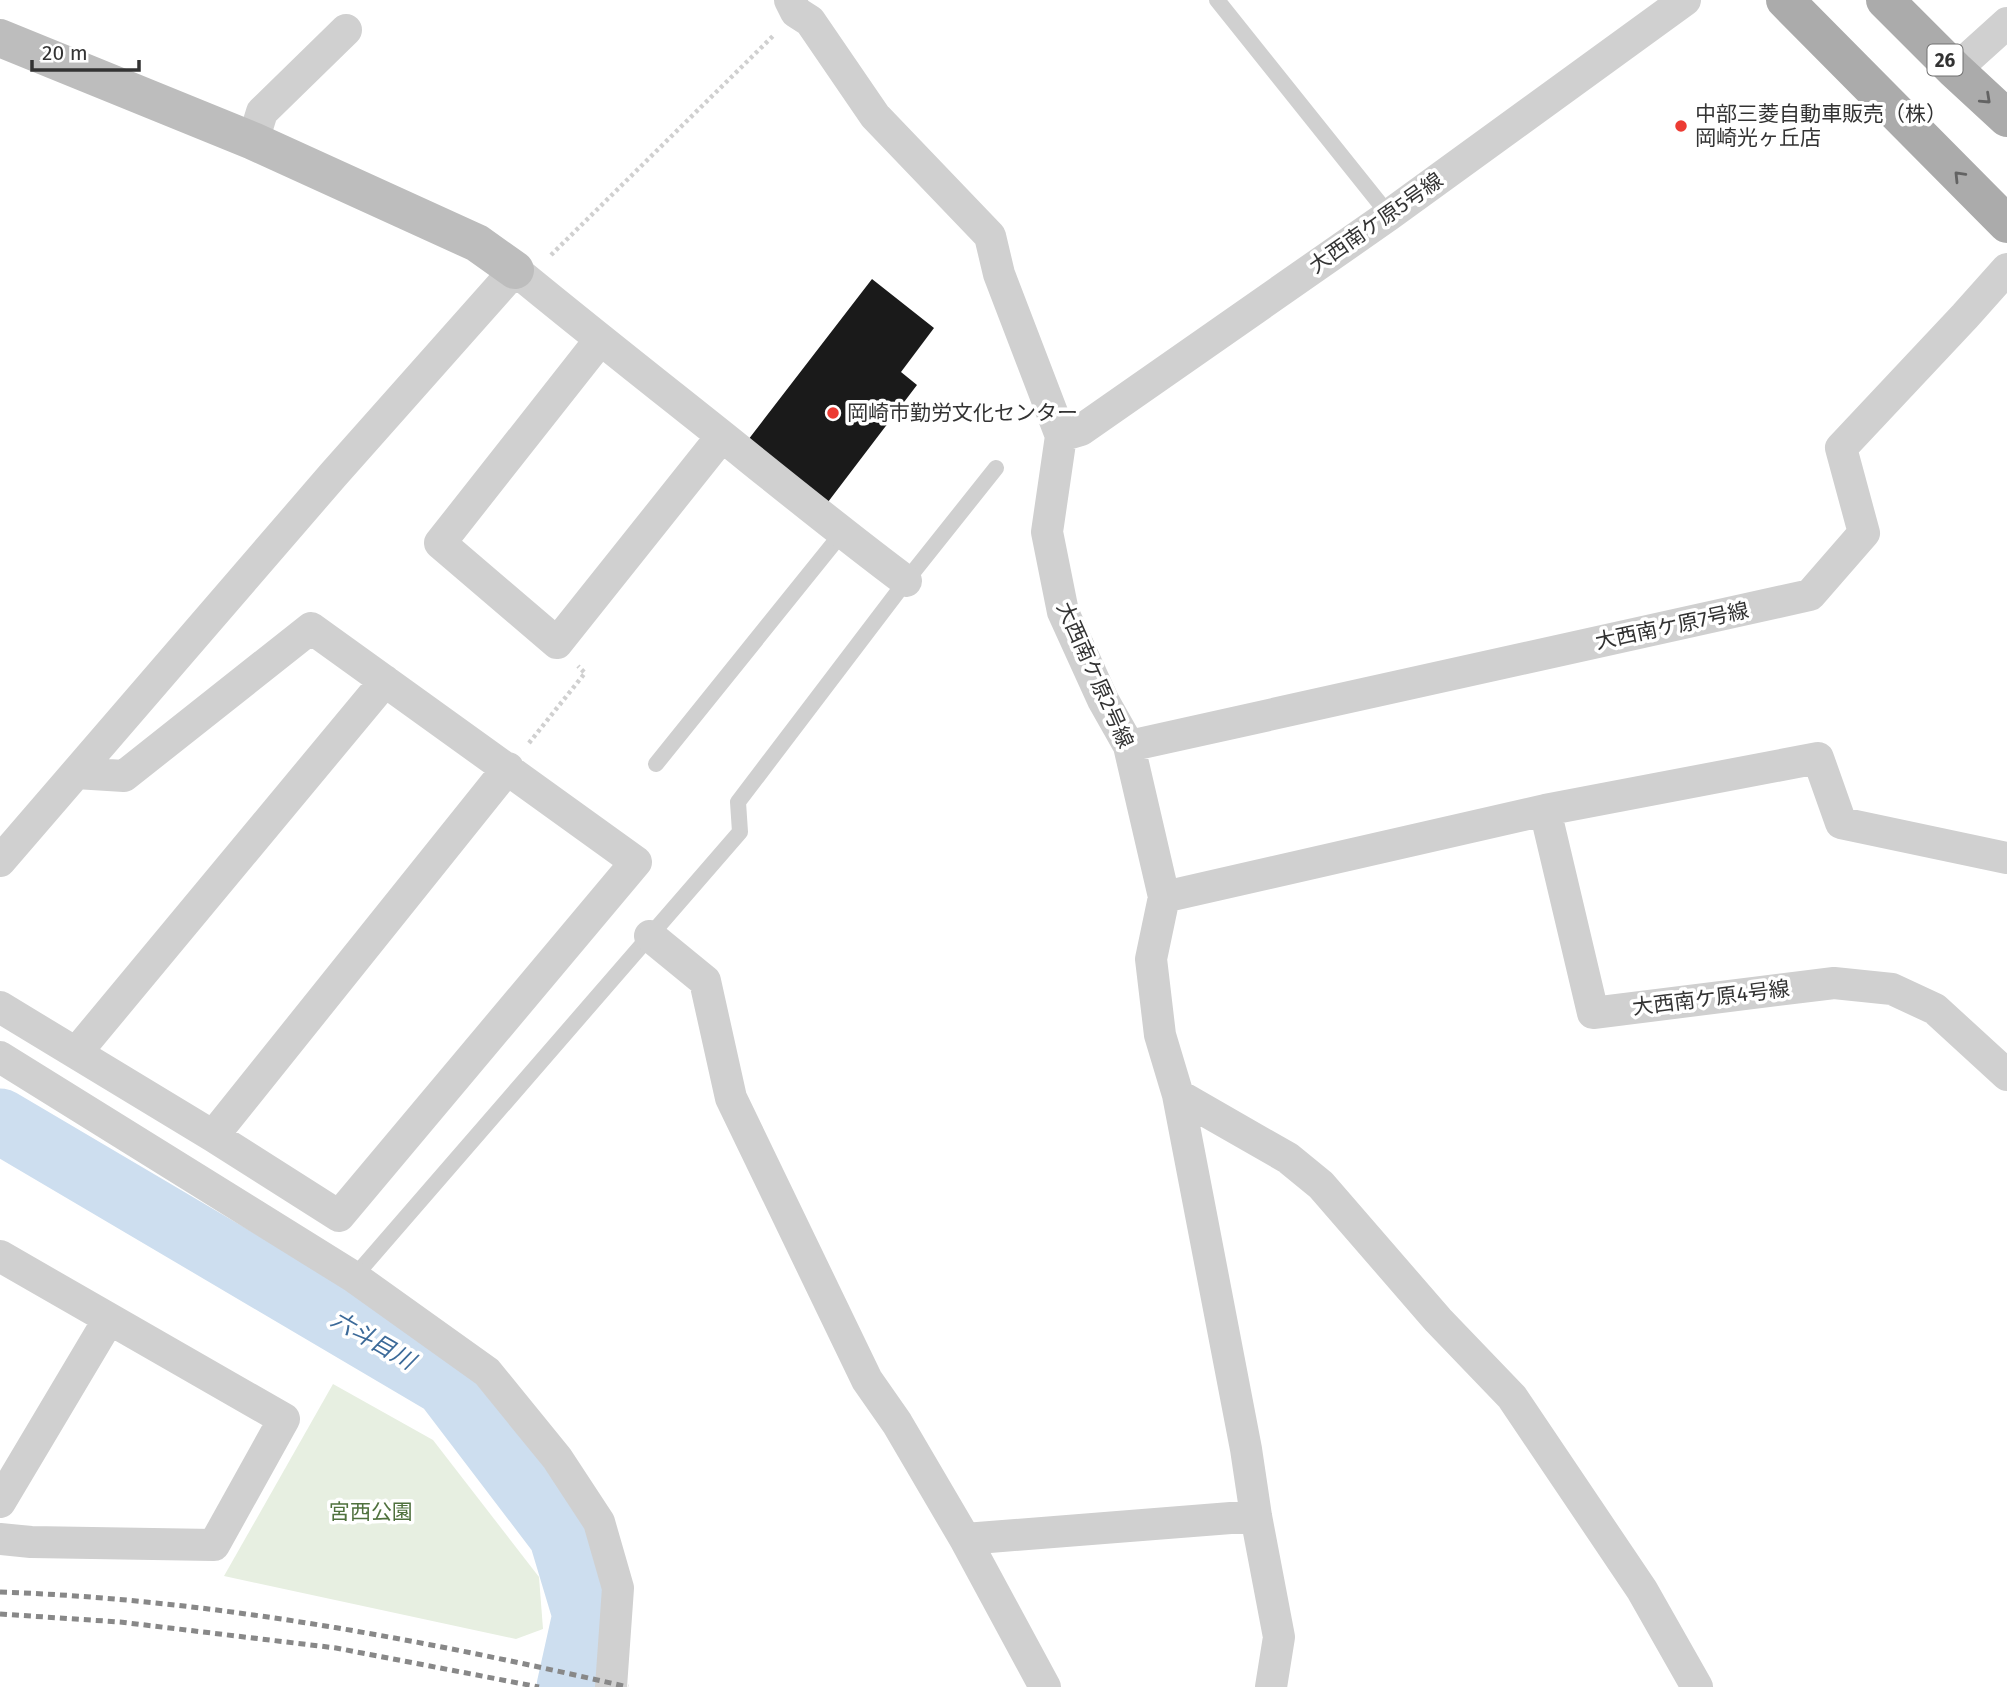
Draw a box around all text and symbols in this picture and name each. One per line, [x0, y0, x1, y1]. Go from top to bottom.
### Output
scale bar [32, 28, 138, 72]
text: 20 m [42, 40, 88, 66]
road number: 26 [1927, 44, 1962, 76]
one-way arrow [1978, 91, 1991, 103]
place label: 中部三菱自動車販売（株） 岡崎光ヶ丘店 [1695, 101, 1947, 151]
marker: 中部三菱自動車販売（株） 岡崎光ヶ丘店 [1673, 118, 1689, 134]
street label: 大西南ケ原5号線 [1304, 167, 1448, 279]
one-way arrow [1954, 172, 1967, 185]
place label: 岡崎市勤労文化センター [847, 400, 1078, 426]
marker: 岡崎市勤労文化センター [825, 405, 841, 421]
street label: 大西南ケ原7号線 [1593, 597, 1751, 655]
street label: 大西南ケ原2号線 [1051, 598, 1139, 752]
street label: 大西南ケ原4号線 [1631, 975, 1791, 1021]
water label: 六斗目川 [326, 1305, 422, 1377]
park label: 宮西公園 [329, 1499, 413, 1525]

